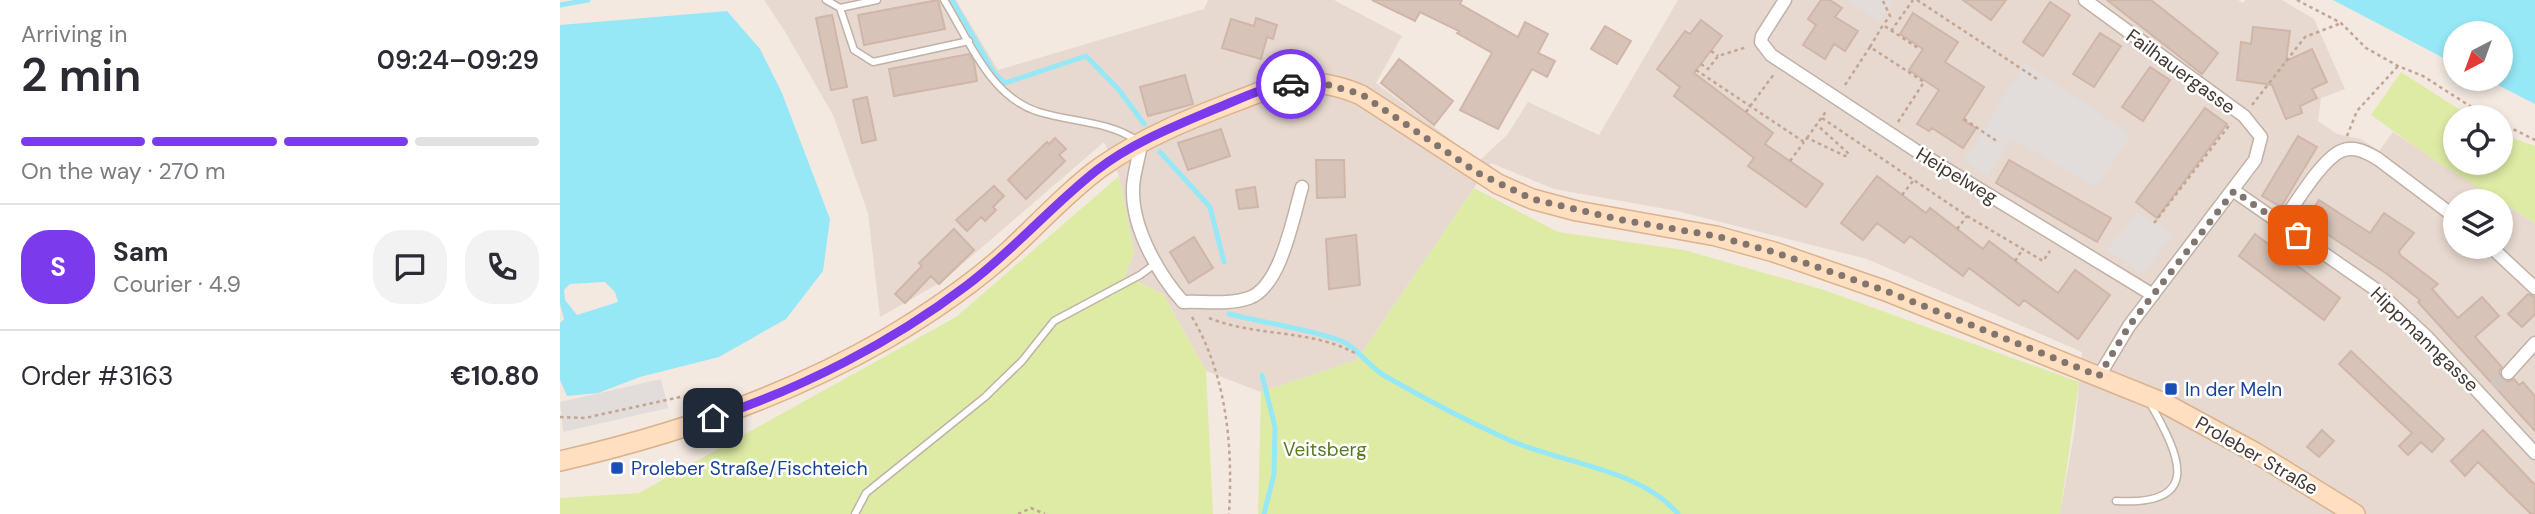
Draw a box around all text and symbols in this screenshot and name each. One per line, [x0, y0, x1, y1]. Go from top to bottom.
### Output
text: Arriving in [21, 19, 127, 49]
north arrow [2443, 21, 2513, 91]
map controls [2443, 21, 2513, 259]
street label: Failhauergasse [2121, 23, 2240, 119]
text: 09:24–09:29 [377, 43, 539, 77]
text: 2 min [21, 45, 141, 105]
courier [1256, 49, 1326, 119]
icon: car [1272, 65, 1310, 103]
button: locate [2443, 105, 2513, 175]
street label: Heipelweg [1911, 141, 2002, 210]
text: On the way · 270 m [21, 156, 226, 186]
button: layers [2443, 189, 2513, 259]
pin [2268, 205, 2328, 265]
icon: bag [2279, 216, 2317, 254]
button: chat [373, 230, 447, 304]
button: phone [465, 230, 539, 304]
text: Sam [113, 235, 168, 269]
text: S [50, 250, 66, 284]
text: Courier · 4.9 [113, 269, 241, 299]
street label: Hippmanngasse [2365, 281, 2484, 397]
text: Order #3163 [21, 359, 174, 393]
text: €10.80 [450, 359, 539, 393]
place label: In der Meln [2185, 377, 2282, 402]
marker: In der Meln [2163, 381, 2179, 397]
pin [683, 388, 743, 448]
icon: home [694, 399, 732, 437]
street label: Proleber Straße [2191, 410, 2323, 501]
park label: Veitsberg [1283, 437, 1367, 462]
place label: Proleber Straße/Fischteich [631, 456, 868, 481]
marker: Proleber Straße/Fischteich [609, 460, 625, 476]

